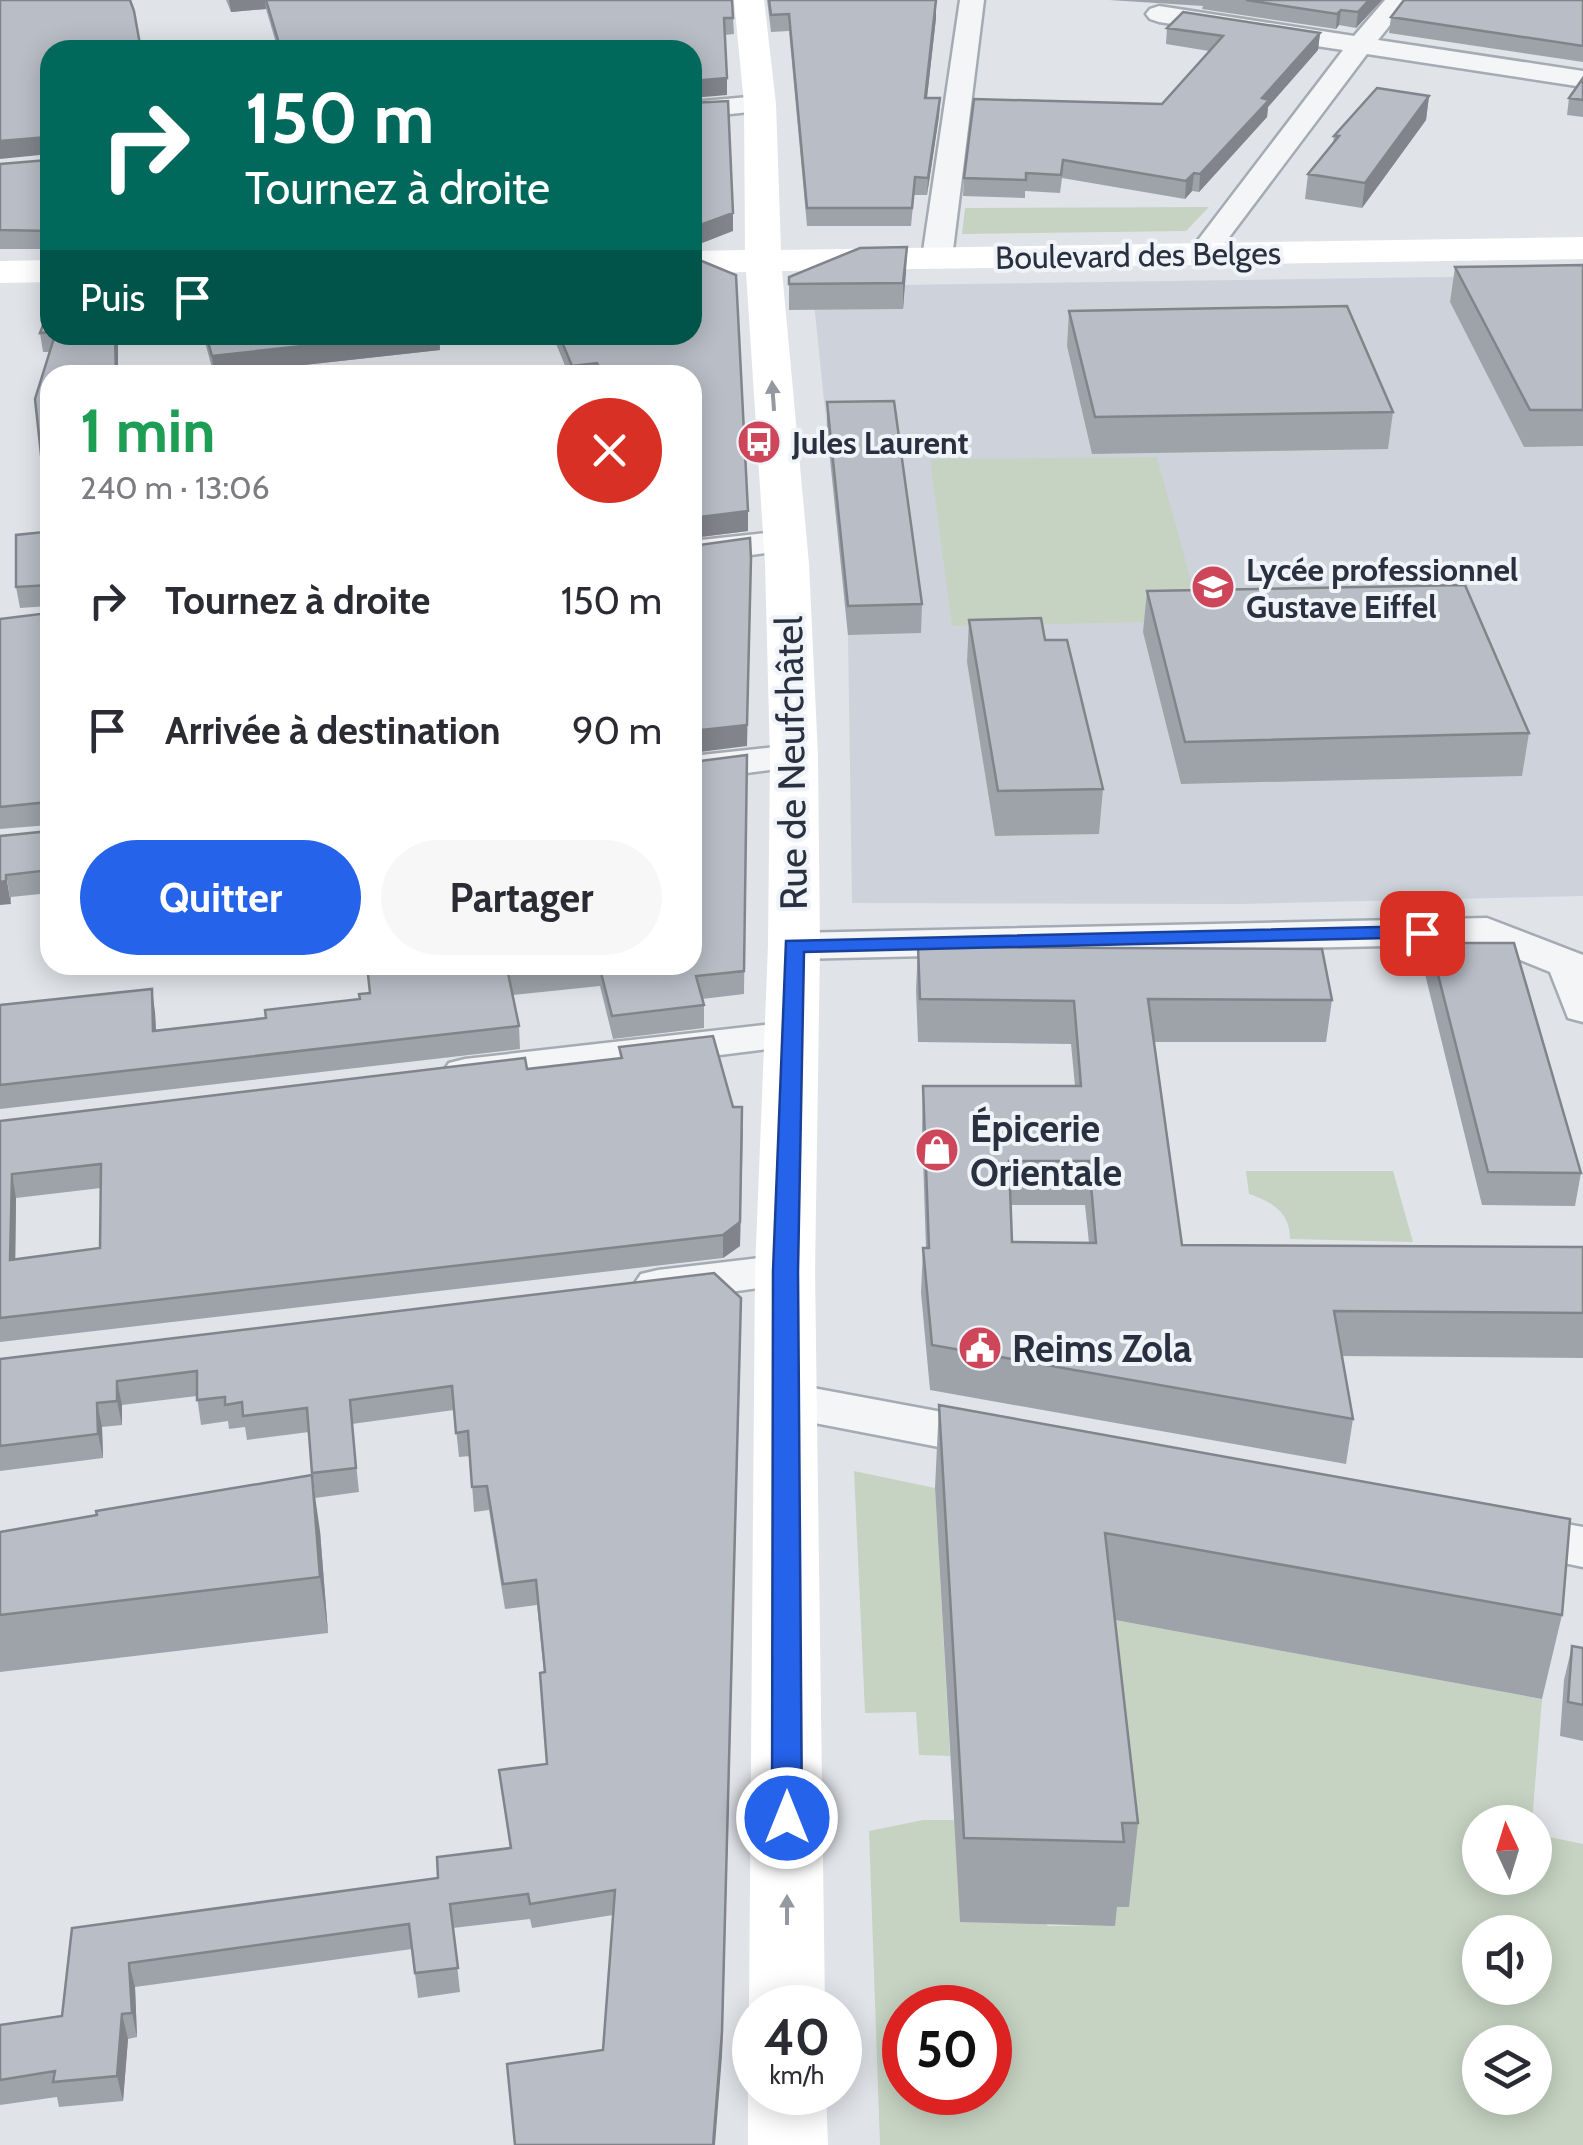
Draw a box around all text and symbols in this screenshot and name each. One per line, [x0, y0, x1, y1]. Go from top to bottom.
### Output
text: 150 m [245, 75, 434, 161]
icon: right [80, 80, 210, 210]
text: Tournez à droite [245, 161, 550, 215]
street label: Boulevard des Belges [995, 233, 1281, 277]
icon: arrive [165, 270, 220, 325]
text: Puis [80, 274, 145, 321]
one-way arrow [765, 379, 781, 411]
text: 1 min [80, 394, 215, 467]
button: close [557, 398, 662, 503]
bus stop icon: Jules Laurent [736, 419, 782, 465]
place label: Jules Laurent [791, 423, 968, 462]
text: 240 m · 13:06 [80, 468, 270, 507]
place label: Lycée professionnel Gustave Eiffel [1246, 550, 1518, 626]
school or university icon: Lycée professionnel Gustave Eiffel [1190, 564, 1236, 610]
icon: right [80, 573, 135, 628]
text: Tournez à droite [165, 577, 430, 624]
text: 150 m [561, 577, 662, 624]
street label: Rue de Neufchâtel [765, 616, 817, 910]
icon: arrive [80, 703, 135, 758]
text: Arrivée à destination [165, 707, 501, 754]
text: 90 m [572, 707, 662, 754]
button: Quitter [80, 840, 361, 955]
button: Partager [381, 840, 662, 955]
pin [1380, 891, 1465, 976]
icon: arrive [1395, 906, 1450, 961]
place label: Épicerie Orientale [970, 1105, 1122, 1196]
shop icon: Épicerie Orientale [914, 1127, 960, 1173]
public building icon: Reims Zola [957, 1325, 1003, 1371]
place label: Reims Zola [1012, 1325, 1192, 1372]
position arrow [735, 1766, 839, 1870]
north arrow [1462, 1805, 1552, 1895]
map controls [1462, 1805, 1552, 2115]
one-way arrow [779, 1894, 795, 1926]
button: sound [1462, 1915, 1552, 2005]
speed limit sign: 50 [882, 1985, 1012, 2115]
text: 40 [764, 2007, 830, 2068]
button: layers [1462, 2025, 1552, 2115]
text: km/h [770, 2060, 824, 2090]

